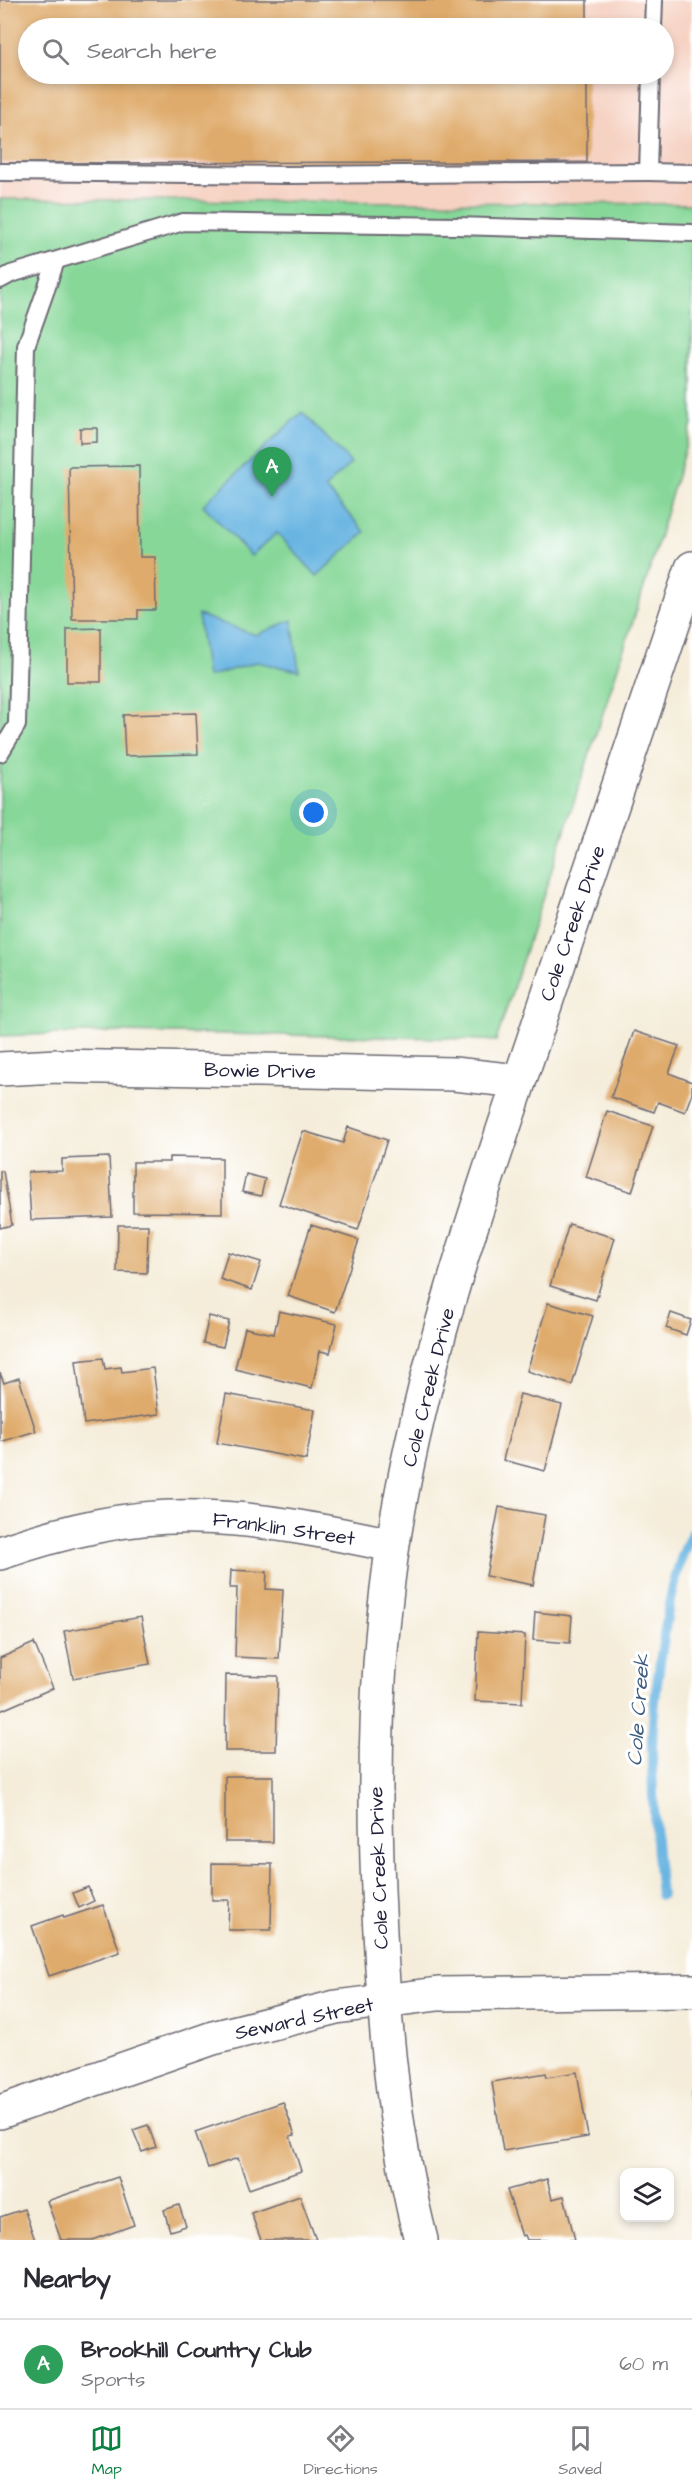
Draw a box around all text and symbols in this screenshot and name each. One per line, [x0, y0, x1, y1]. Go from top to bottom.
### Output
search box [18, 18, 674, 84]
icon: search [39, 35, 72, 68]
text: Search here [87, 36, 217, 67]
pin: A [252, 448, 292, 497]
your location [299, 798, 328, 827]
street label: Cole Creek Drive [533, 842, 613, 1005]
street label: Bowie Drive [204, 1056, 316, 1086]
street label: Cole Creek Drive [396, 1305, 462, 1470]
street label: Franklin Street [211, 1505, 357, 1553]
water label: Cole Creek [620, 1652, 657, 1767]
street label: Cole Creek Drive [362, 1786, 396, 1950]
street label: Seward Street [232, 1991, 376, 2047]
map controls [620, 2168, 674, 2222]
button: layers [620, 2168, 674, 2222]
text: Nearby [24, 2261, 111, 2297]
text: Brookhill Country Club [81, 2335, 312, 2366]
text: A [37, 2350, 50, 2378]
text: 60 m [619, 2350, 668, 2378]
text: Sports [81, 2366, 145, 2394]
tab: Map [90, 2422, 123, 2480]
tab: Directions [304, 2422, 378, 2480]
tab: Saved [558, 2422, 602, 2480]

